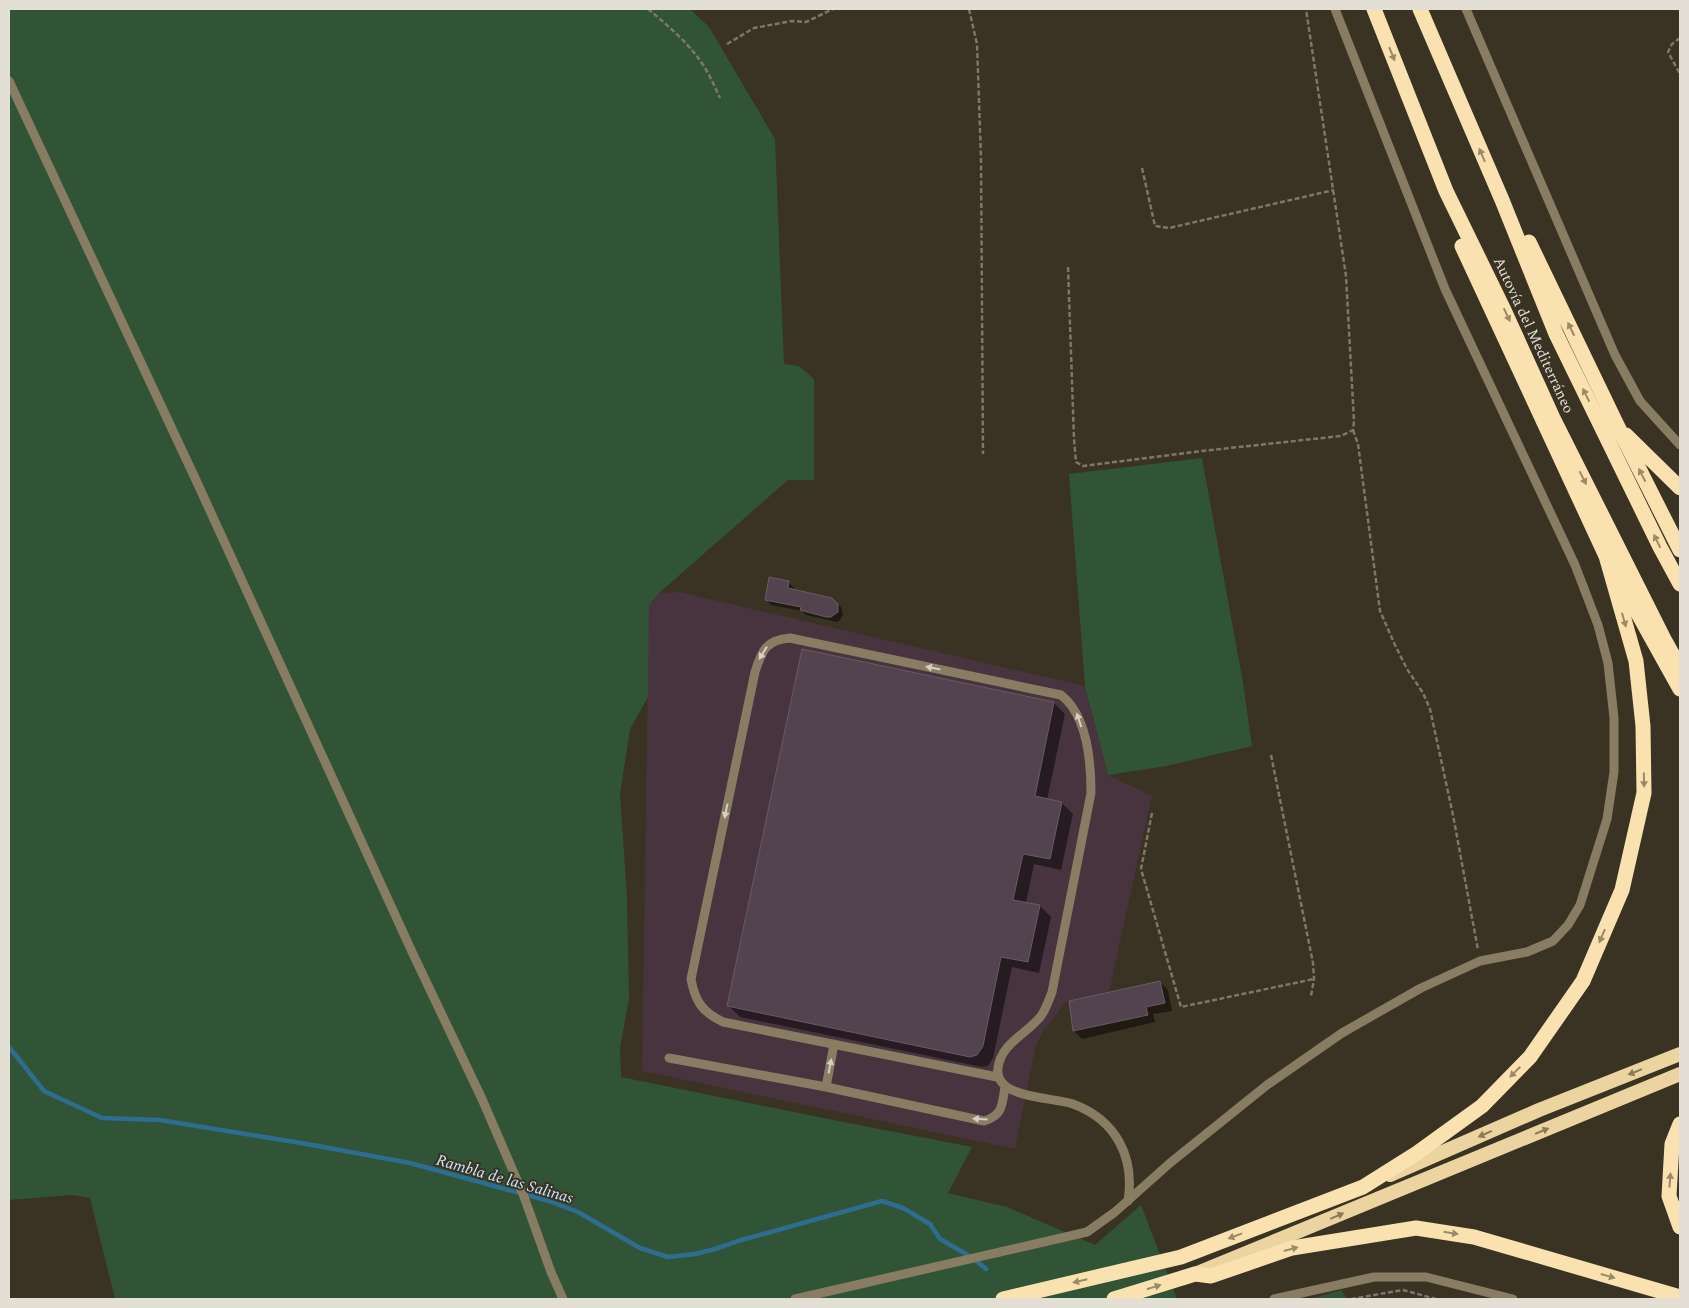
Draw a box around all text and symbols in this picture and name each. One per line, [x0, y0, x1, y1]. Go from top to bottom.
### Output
one-way arrow [1388, 47, 1396, 62]
one-way arrow [1478, 148, 1486, 162]
street label: Autovía del Mediterráneo [1487, 253, 1580, 417]
one-way arrow [1503, 308, 1511, 322]
one-way arrow [1567, 322, 1575, 336]
one-way arrow [1582, 388, 1590, 402]
one-way arrow [1638, 468, 1646, 482]
one-way arrow [1579, 470, 1587, 485]
one-way arrow [1653, 533, 1662, 548]
one-way arrow [1621, 612, 1629, 627]
one-way arrow [759, 647, 768, 660]
one-way arrow [926, 664, 941, 672]
one-way arrow [1075, 713, 1082, 728]
one-way arrow [1640, 773, 1648, 789]
one-way arrow [722, 803, 730, 818]
one-way arrow [1598, 929, 1606, 943]
one-way arrow [826, 1058, 834, 1073]
one-way arrow [1509, 1066, 1521, 1078]
one-way arrow [1627, 1068, 1642, 1076]
one-way arrow [971, 1115, 987, 1123]
one-way arrow [1535, 1126, 1549, 1134]
one-way arrow [1478, 1131, 1492, 1139]
water label: Rambla de las Salinas [433, 1148, 576, 1210]
one-way arrow [1666, 1172, 1674, 1188]
one-way arrow [1330, 1212, 1345, 1220]
one-way arrow [1444, 1230, 1460, 1238]
one-way arrow [1228, 1233, 1243, 1240]
one-way arrow [1284, 1244, 1299, 1252]
one-way arrow [1601, 1272, 1616, 1280]
one-way arrow [1072, 1277, 1087, 1285]
one-way arrow [1147, 1282, 1162, 1290]

